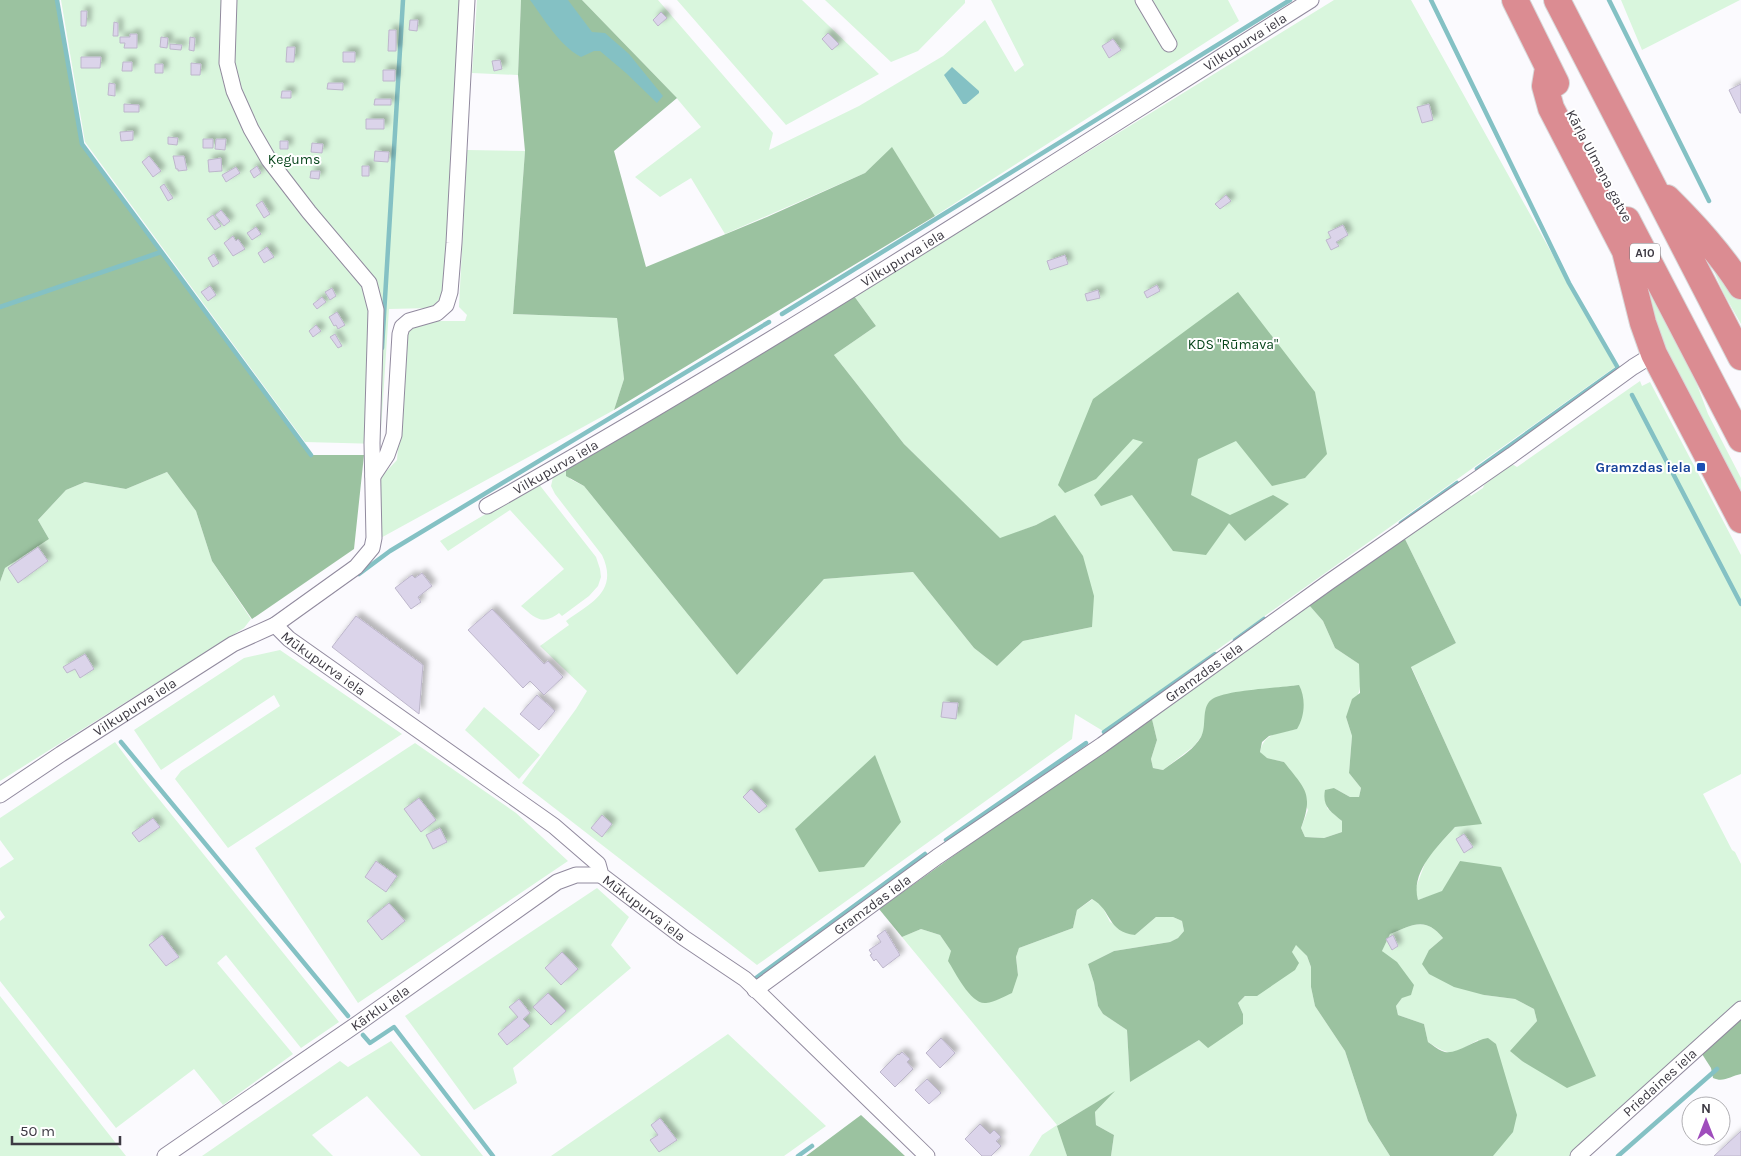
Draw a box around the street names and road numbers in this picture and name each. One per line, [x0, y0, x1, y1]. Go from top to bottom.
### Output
street label: Vilkupurva iela [1200, 9, 1290, 74]
street label: Kārļa Ulmaņa gatve [1562, 107, 1636, 225]
street label: Vilkupurva iela [858, 225, 947, 290]
road number: A10 [1630, 244, 1660, 262]
street label: Vilkupurva iela [510, 436, 601, 498]
street label: Mūkupurva iela [278, 628, 369, 699]
street label: Gramzdas iela [1162, 638, 1246, 706]
street label: Vilkupurva iela [90, 674, 179, 740]
street label: Mūkupurva iela [599, 871, 689, 945]
street label: Gramzdas iela [830, 871, 914, 938]
street label: Kārklu iela [347, 981, 413, 1034]
street label: Priedaines iela [1619, 1045, 1700, 1120]

